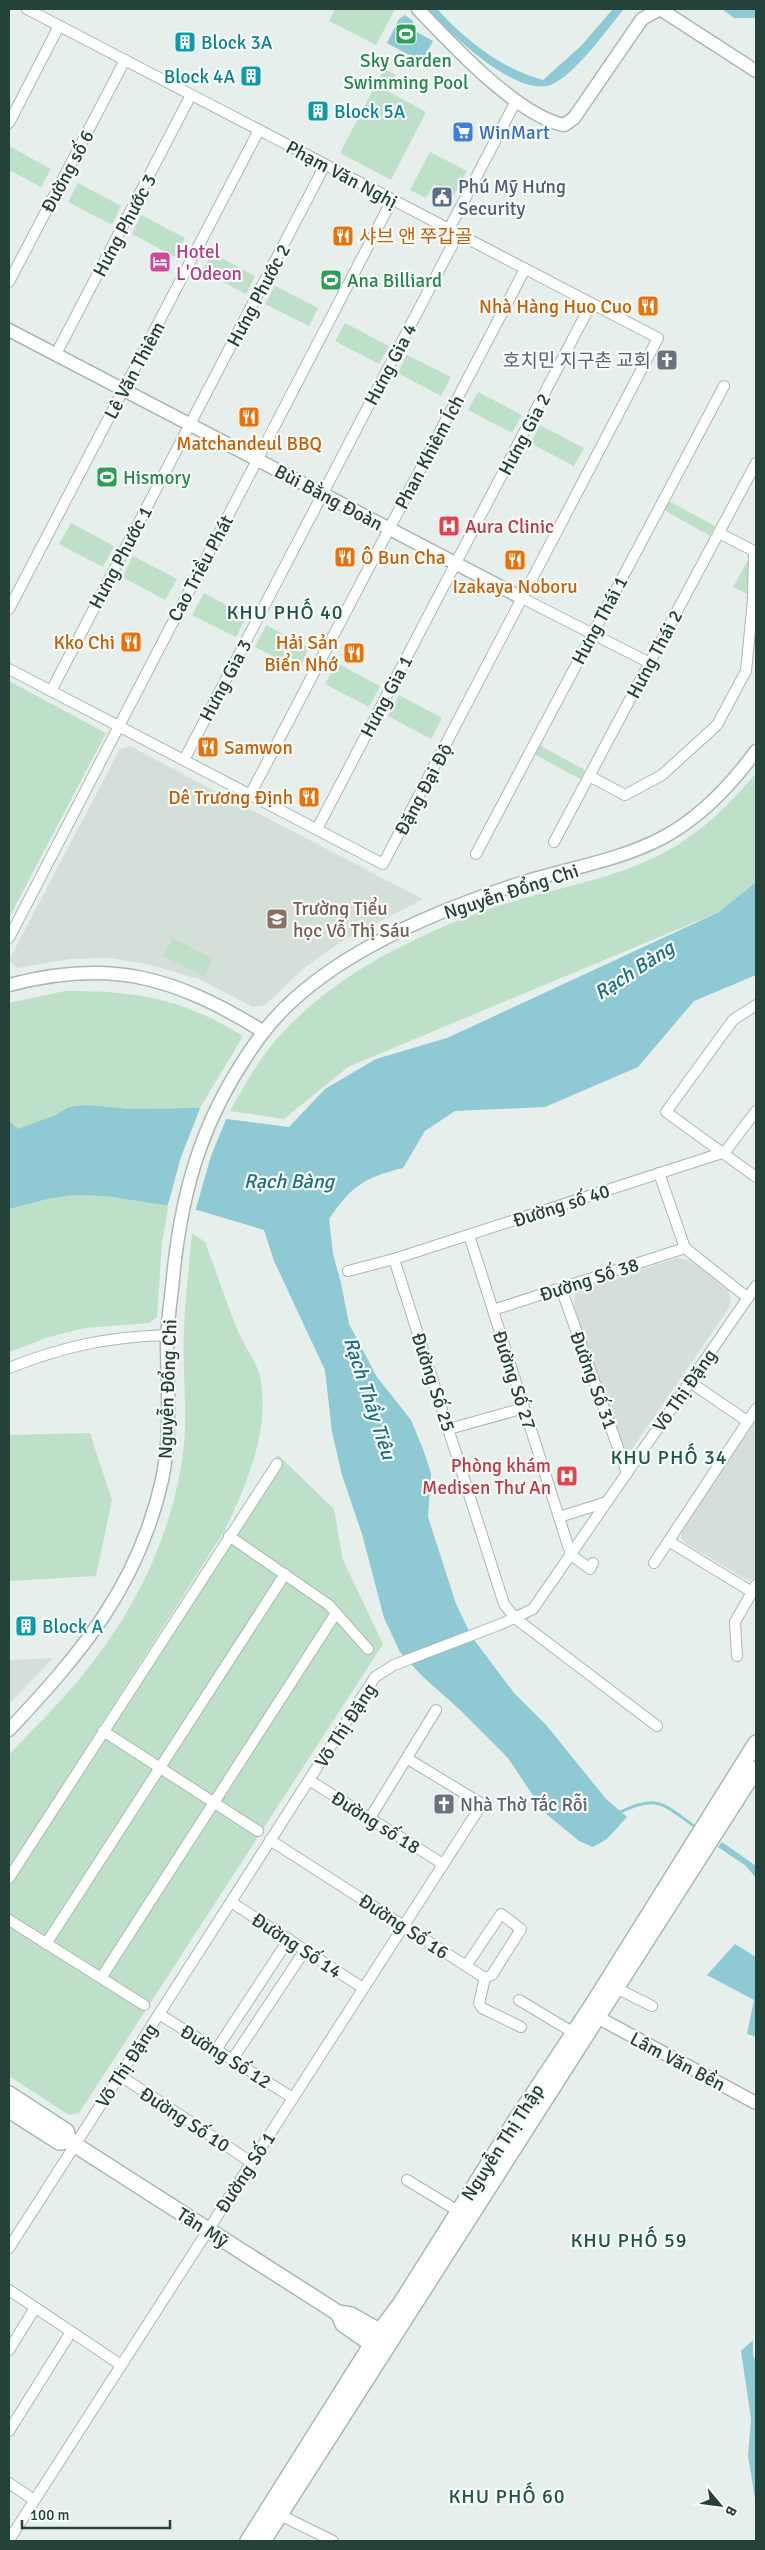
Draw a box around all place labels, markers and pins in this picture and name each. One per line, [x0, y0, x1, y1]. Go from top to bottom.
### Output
sports icon: Sky Garden Swimming Pool [394, 22, 418, 46]
building icon: Block 3A [173, 30, 197, 54]
place label: Block 3A [201, 31, 273, 55]
place label: Sky Garden Swimming Pool [344, 49, 468, 95]
building icon: Block 4A [239, 64, 263, 88]
place label: Block 4A [164, 65, 235, 89]
building icon: Block 5A [306, 99, 330, 123]
place label: Block 5A [334, 100, 406, 124]
supermarket icon: WinMart [451, 120, 475, 144]
place label: WinMart [479, 121, 550, 145]
place label: Phú Mỹ Hưng Security [458, 175, 566, 221]
public building icon: Phú Mỹ Hưng Security [430, 185, 454, 209]
restaurant icon: 샤브 앤 쭈갑골 [331, 224, 355, 248]
place label: 샤브 앤 쭈갑골 [359, 225, 472, 249]
place label: Hotel L'Odeon [176, 240, 242, 286]
hotel icon: Hotel L'Odeon [148, 250, 172, 274]
sports icon: Ana Billiard [319, 268, 343, 292]
place label: Ana Billiard [347, 269, 442, 293]
restaurant icon: Nhà Hàng Huo Cuo [636, 294, 660, 318]
place label: Nhà Hàng Huo Cuo [479, 295, 632, 319]
church icon: 호치민 지구촌 교회 [655, 348, 679, 372]
place label: 호치민 지구촌 교회 [503, 349, 651, 373]
restaurant icon: Matchandeul BBQ [237, 405, 261, 429]
place label: Matchandeul BBQ [176, 432, 322, 456]
sports icon: Hismory [95, 465, 119, 489]
place label: Hismory [123, 466, 191, 490]
hospital icon: Aura Clinic [437, 514, 461, 538]
place label: Aura Clinic [465, 515, 554, 539]
restaurant icon: Ô Bun Cha [333, 545, 357, 569]
place label: Ô Bun Cha [361, 546, 446, 570]
restaurant icon: Izakaya Noboru [503, 548, 527, 572]
place label: Izakaya Noboru [452, 575, 578, 599]
restaurant icon: Kko Chi [119, 630, 143, 654]
place label: Kko Chi [54, 631, 115, 655]
place label: Hải Sản Biển Nhớ [264, 631, 338, 677]
restaurant icon: Hải Sản Biển Nhớ [342, 641, 366, 665]
restaurant icon: Samwon [196, 735, 220, 759]
place label: Samwon [224, 736, 293, 760]
restaurant icon: Dê Trương Định [297, 785, 321, 809]
place label: Dê Trương Định [168, 786, 293, 810]
place label: Trường Tiểu học Vỗ Thị Sáu [293, 896, 410, 943]
school or university icon: Trường Tiểu học Vỗ Thị Sáu [265, 907, 289, 931]
place label: Phòng khám Medisen Thư An [422, 1454, 551, 1500]
hospital icon: Phòng khám Medisen Thư An [555, 1464, 579, 1488]
building icon: Block A [14, 1614, 38, 1638]
place label: Block A [42, 1615, 103, 1639]
church icon: Nhà Thờ Tắc Rỗi [432, 1792, 456, 1816]
place label: Nhà Thờ Tắc Rỗi [460, 1793, 588, 1817]

